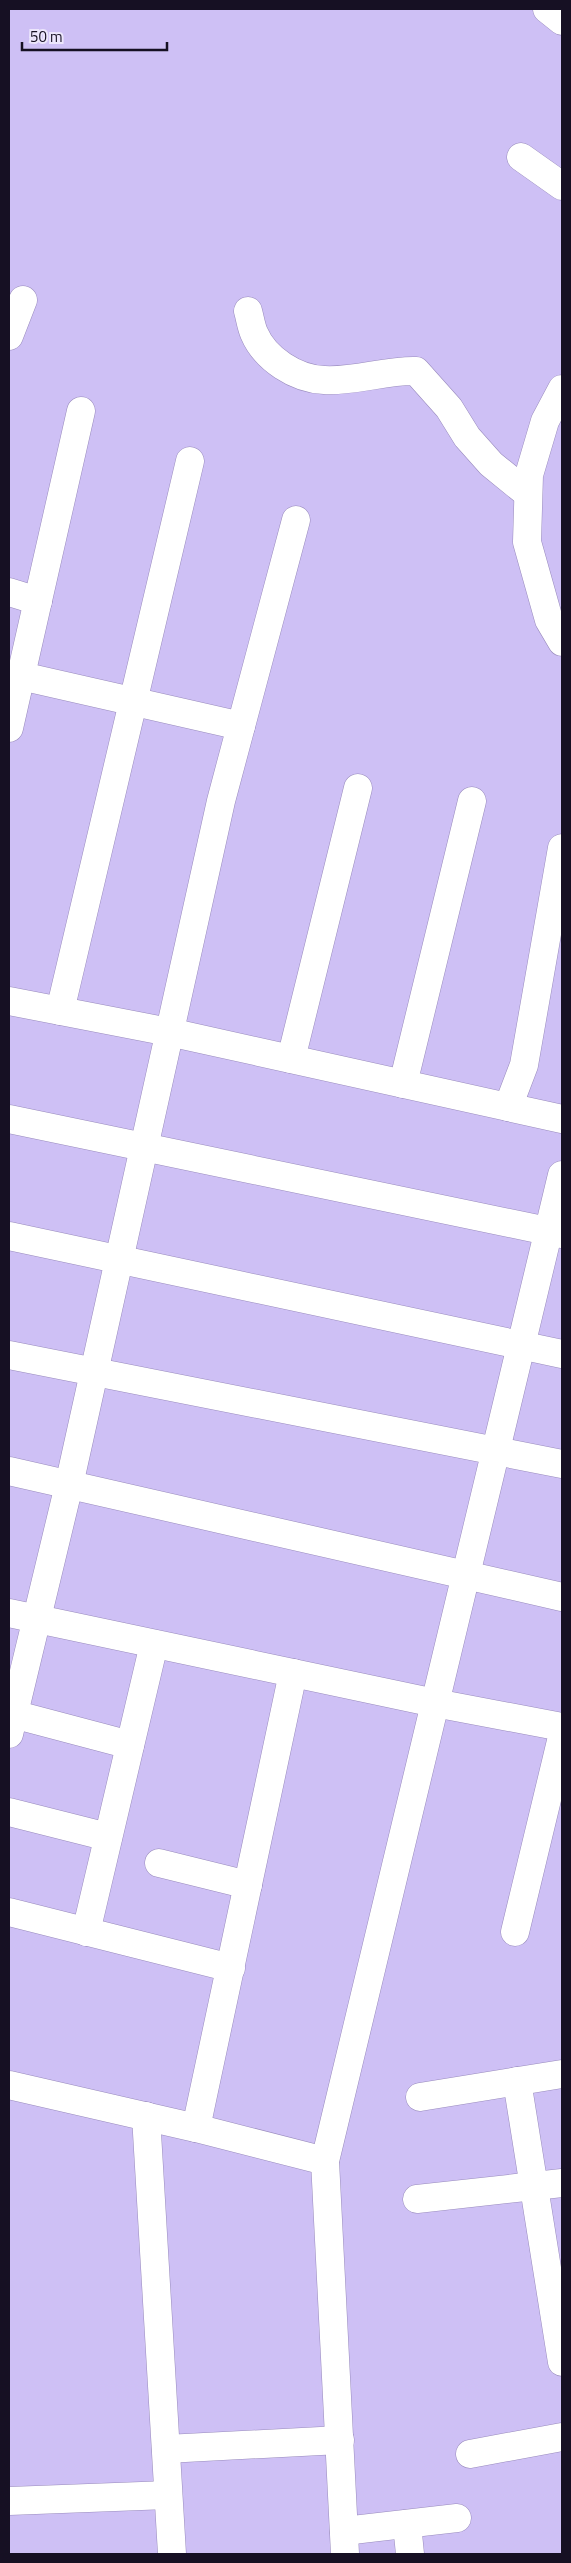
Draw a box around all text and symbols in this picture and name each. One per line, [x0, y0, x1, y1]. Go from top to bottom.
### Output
scale bar [22, 20, 168, 52]
text: 50 m [30, 25, 63, 48]

